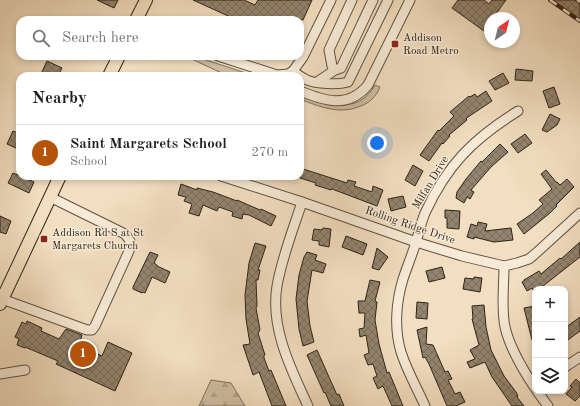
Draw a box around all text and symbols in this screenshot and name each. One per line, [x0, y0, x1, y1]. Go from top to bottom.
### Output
north arrow [484, 12, 520, 48]
search box [16, 16, 304, 60]
icon: search [30, 27, 52, 49]
text: Search here [62, 31, 139, 46]
place label: Addison Road Metro [403, 33, 459, 57]
marker: Addison Road Metro [390, 39, 400, 49]
text: Nearby [32, 90, 87, 107]
your location [367, 133, 387, 153]
text: Saint Margarets School [70, 137, 227, 152]
text: 1 [41, 146, 49, 159]
text: 270 m [251, 146, 288, 159]
text: School [70, 155, 107, 168]
street label: Milfan Drive [411, 155, 451, 211]
street label: Rolling Ridge Drive [364, 205, 456, 247]
place label: Addison Rd S at St Margarets Church [52, 228, 144, 252]
marker: Addison Rd S at St Margarets Church [39, 234, 49, 244]
map controls [532, 286, 568, 394]
button: + [532, 286, 568, 322]
button: − [532, 322, 568, 358]
pin: 1 [70, 339, 96, 369]
button: layers [532, 358, 568, 394]

